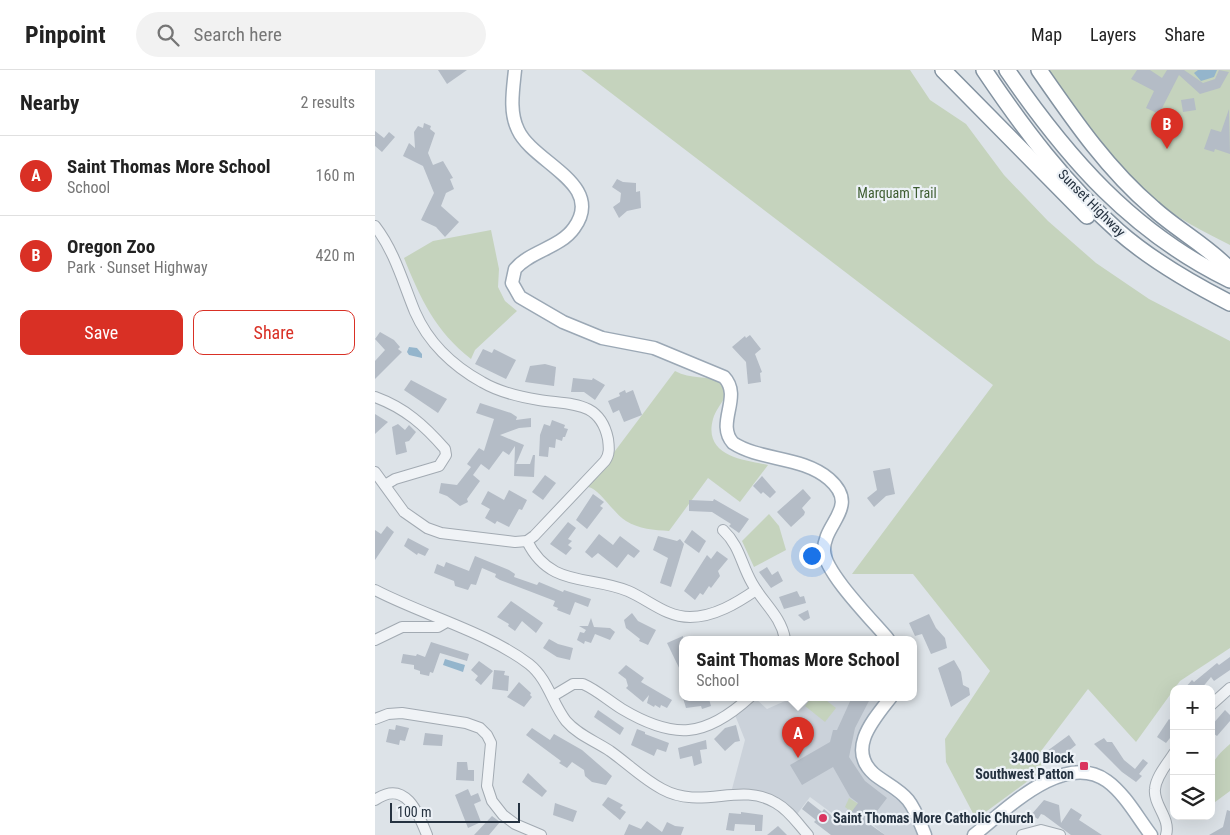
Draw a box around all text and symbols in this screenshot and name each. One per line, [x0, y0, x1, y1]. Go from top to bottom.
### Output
search box [136, 12, 486, 57]
text: Pinpoint [25, 21, 106, 49]
icon: search [154, 21, 182, 49]
text: Search here [194, 23, 282, 46]
text: Map [1031, 24, 1062, 45]
text: Layers [1090, 24, 1137, 45]
text: Share [1165, 24, 1205, 45]
text: Nearby [20, 91, 79, 115]
text: 2 results [300, 93, 355, 112]
pin: B [1151, 108, 1183, 149]
text: Saint Thomas More School [67, 155, 271, 178]
text: A [31, 166, 41, 185]
text: 160 m [316, 166, 355, 185]
street label: Sunset Highway [1055, 166, 1129, 240]
text: School [67, 178, 110, 197]
park label: Marquam Trail [857, 185, 937, 201]
text: Oregon Zoo [67, 235, 155, 258]
text: B [32, 246, 40, 265]
text: 420 m [316, 246, 355, 265]
text: Park · Sunset Highway [67, 258, 208, 277]
button: Save [20, 310, 183, 355]
button: Share [193, 310, 355, 355]
your location [799, 543, 825, 569]
popup [679, 636, 917, 701]
text: Saint Thomas More School [696, 648, 900, 671]
text: School [696, 671, 739, 690]
map controls [1170, 685, 1215, 820]
button: + [1170, 685, 1215, 730]
pin: A [782, 717, 814, 758]
button: − [1170, 730, 1215, 775]
place label: 3400 Block Southwest Patton [975, 750, 1074, 782]
marker: 3400 Block Southwest Patton [1078, 760, 1090, 772]
button: layers [1170, 775, 1215, 820]
scale bar [390, 800, 520, 823]
text: 100 m [397, 804, 432, 820]
place label: Saint Thomas More Catholic Church [833, 810, 1034, 826]
marker: Saint Thomas More Catholic Church [817, 812, 829, 824]

